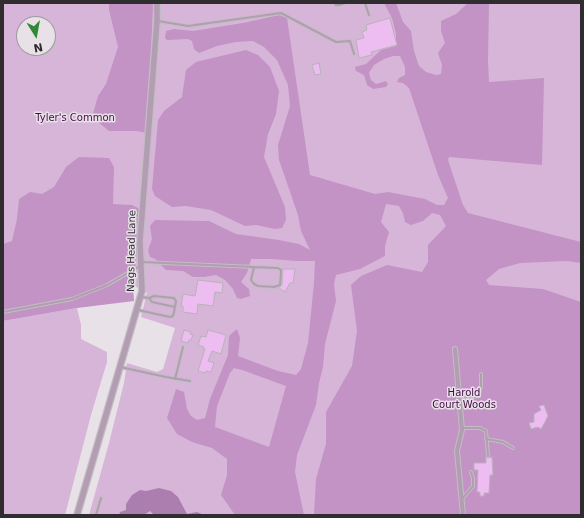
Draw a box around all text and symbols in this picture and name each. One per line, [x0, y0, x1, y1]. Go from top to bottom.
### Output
north arrow [16, 16, 56, 56]
text: N [32, 40, 44, 55]
park label: Tyler's Common [35, 112, 115, 124]
street label: Nags Head Lane [125, 210, 139, 292]
park label: Harold Court Woods [432, 387, 496, 410]

